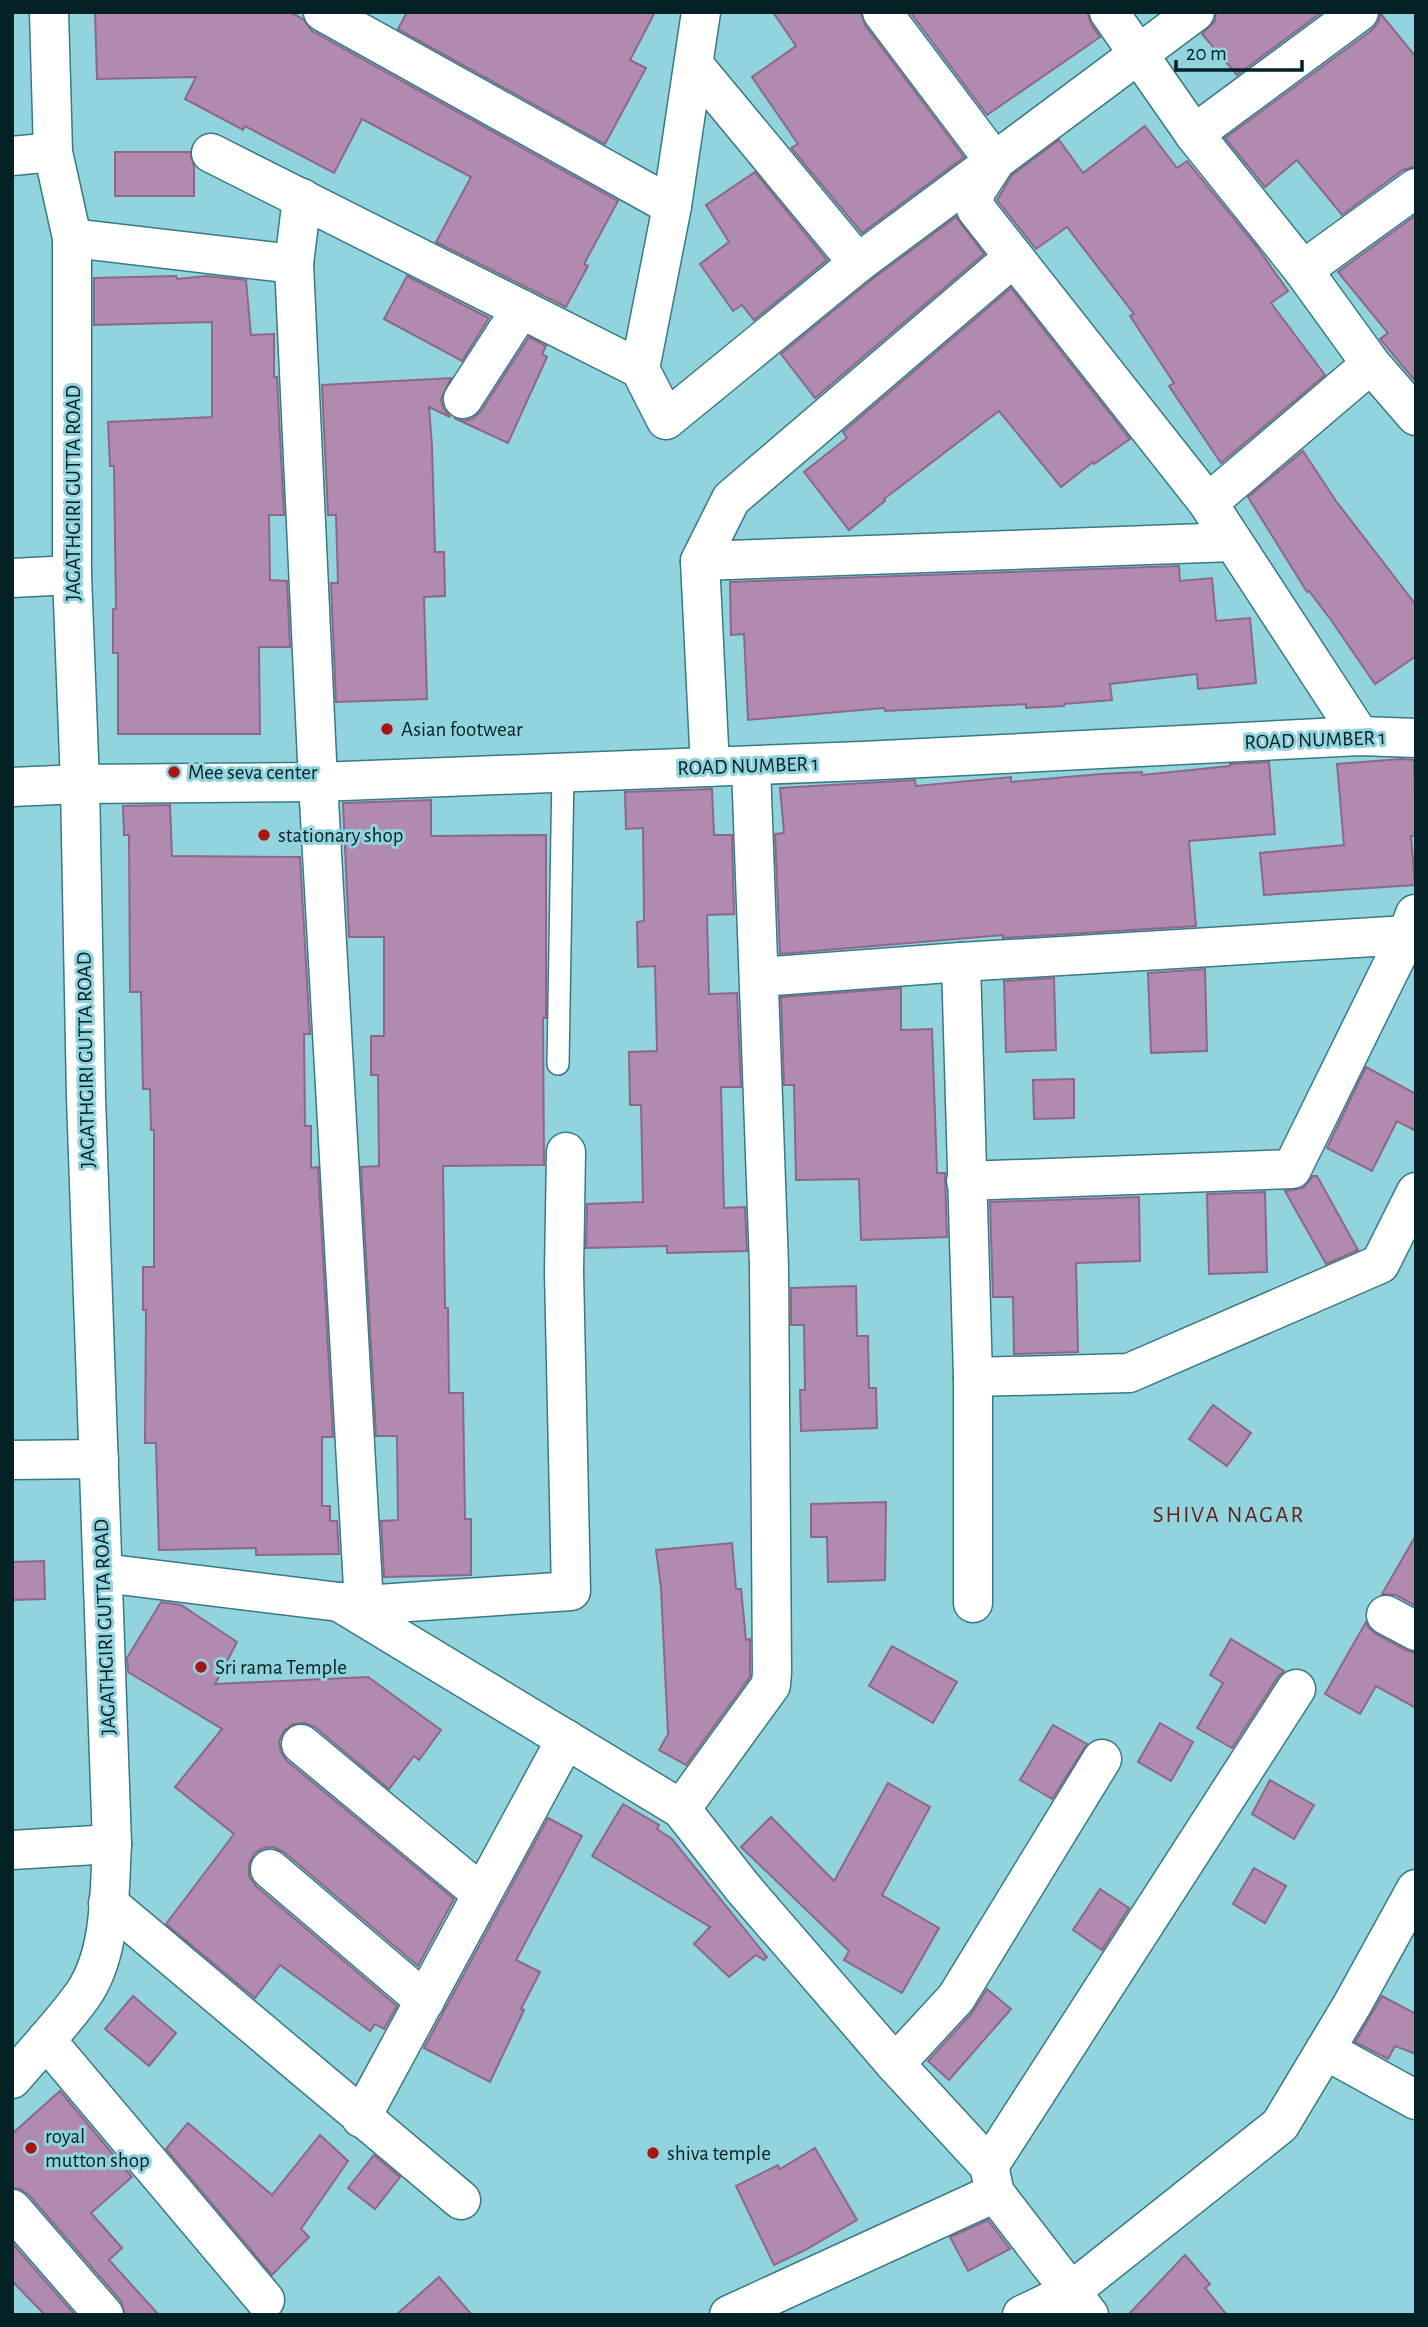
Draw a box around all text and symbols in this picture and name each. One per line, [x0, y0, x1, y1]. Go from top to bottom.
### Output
scale bar [1176, 28, 1302, 72]
text: 20 m [1186, 43, 1227, 64]
street label: JAGATHGIRI GUTTA ROAD [63, 385, 84, 601]
place label: Asian footwear [401, 719, 523, 740]
marker: Asian footwear [379, 721, 395, 737]
street label: ROAD NUMBER 1 [1244, 727, 1386, 753]
street label: ROAD NUMBER 1 [677, 753, 819, 779]
place label: Mee seva center [188, 762, 318, 783]
marker: Mee seva center [166, 764, 182, 780]
place label: stationary shop [278, 825, 404, 846]
marker: stationary shop [256, 827, 272, 843]
street label: JAGATHGIRI GUTTA ROAD [74, 952, 98, 1168]
district label: SHIVA NAGAR [1153, 1504, 1305, 1527]
street label: JAGATHGIRI GUTTA ROAD [91, 1519, 119, 1735]
place label: Sri rama Temple [215, 1657, 347, 1678]
marker: Sri rama Temple [193, 1659, 209, 1675]
place label: royal mutton shop [45, 2126, 150, 2171]
marker: royal mutton shop [23, 2140, 39, 2156]
place label: shiva temple [667, 2143, 771, 2164]
marker: shiva temple [645, 2145, 661, 2161]

